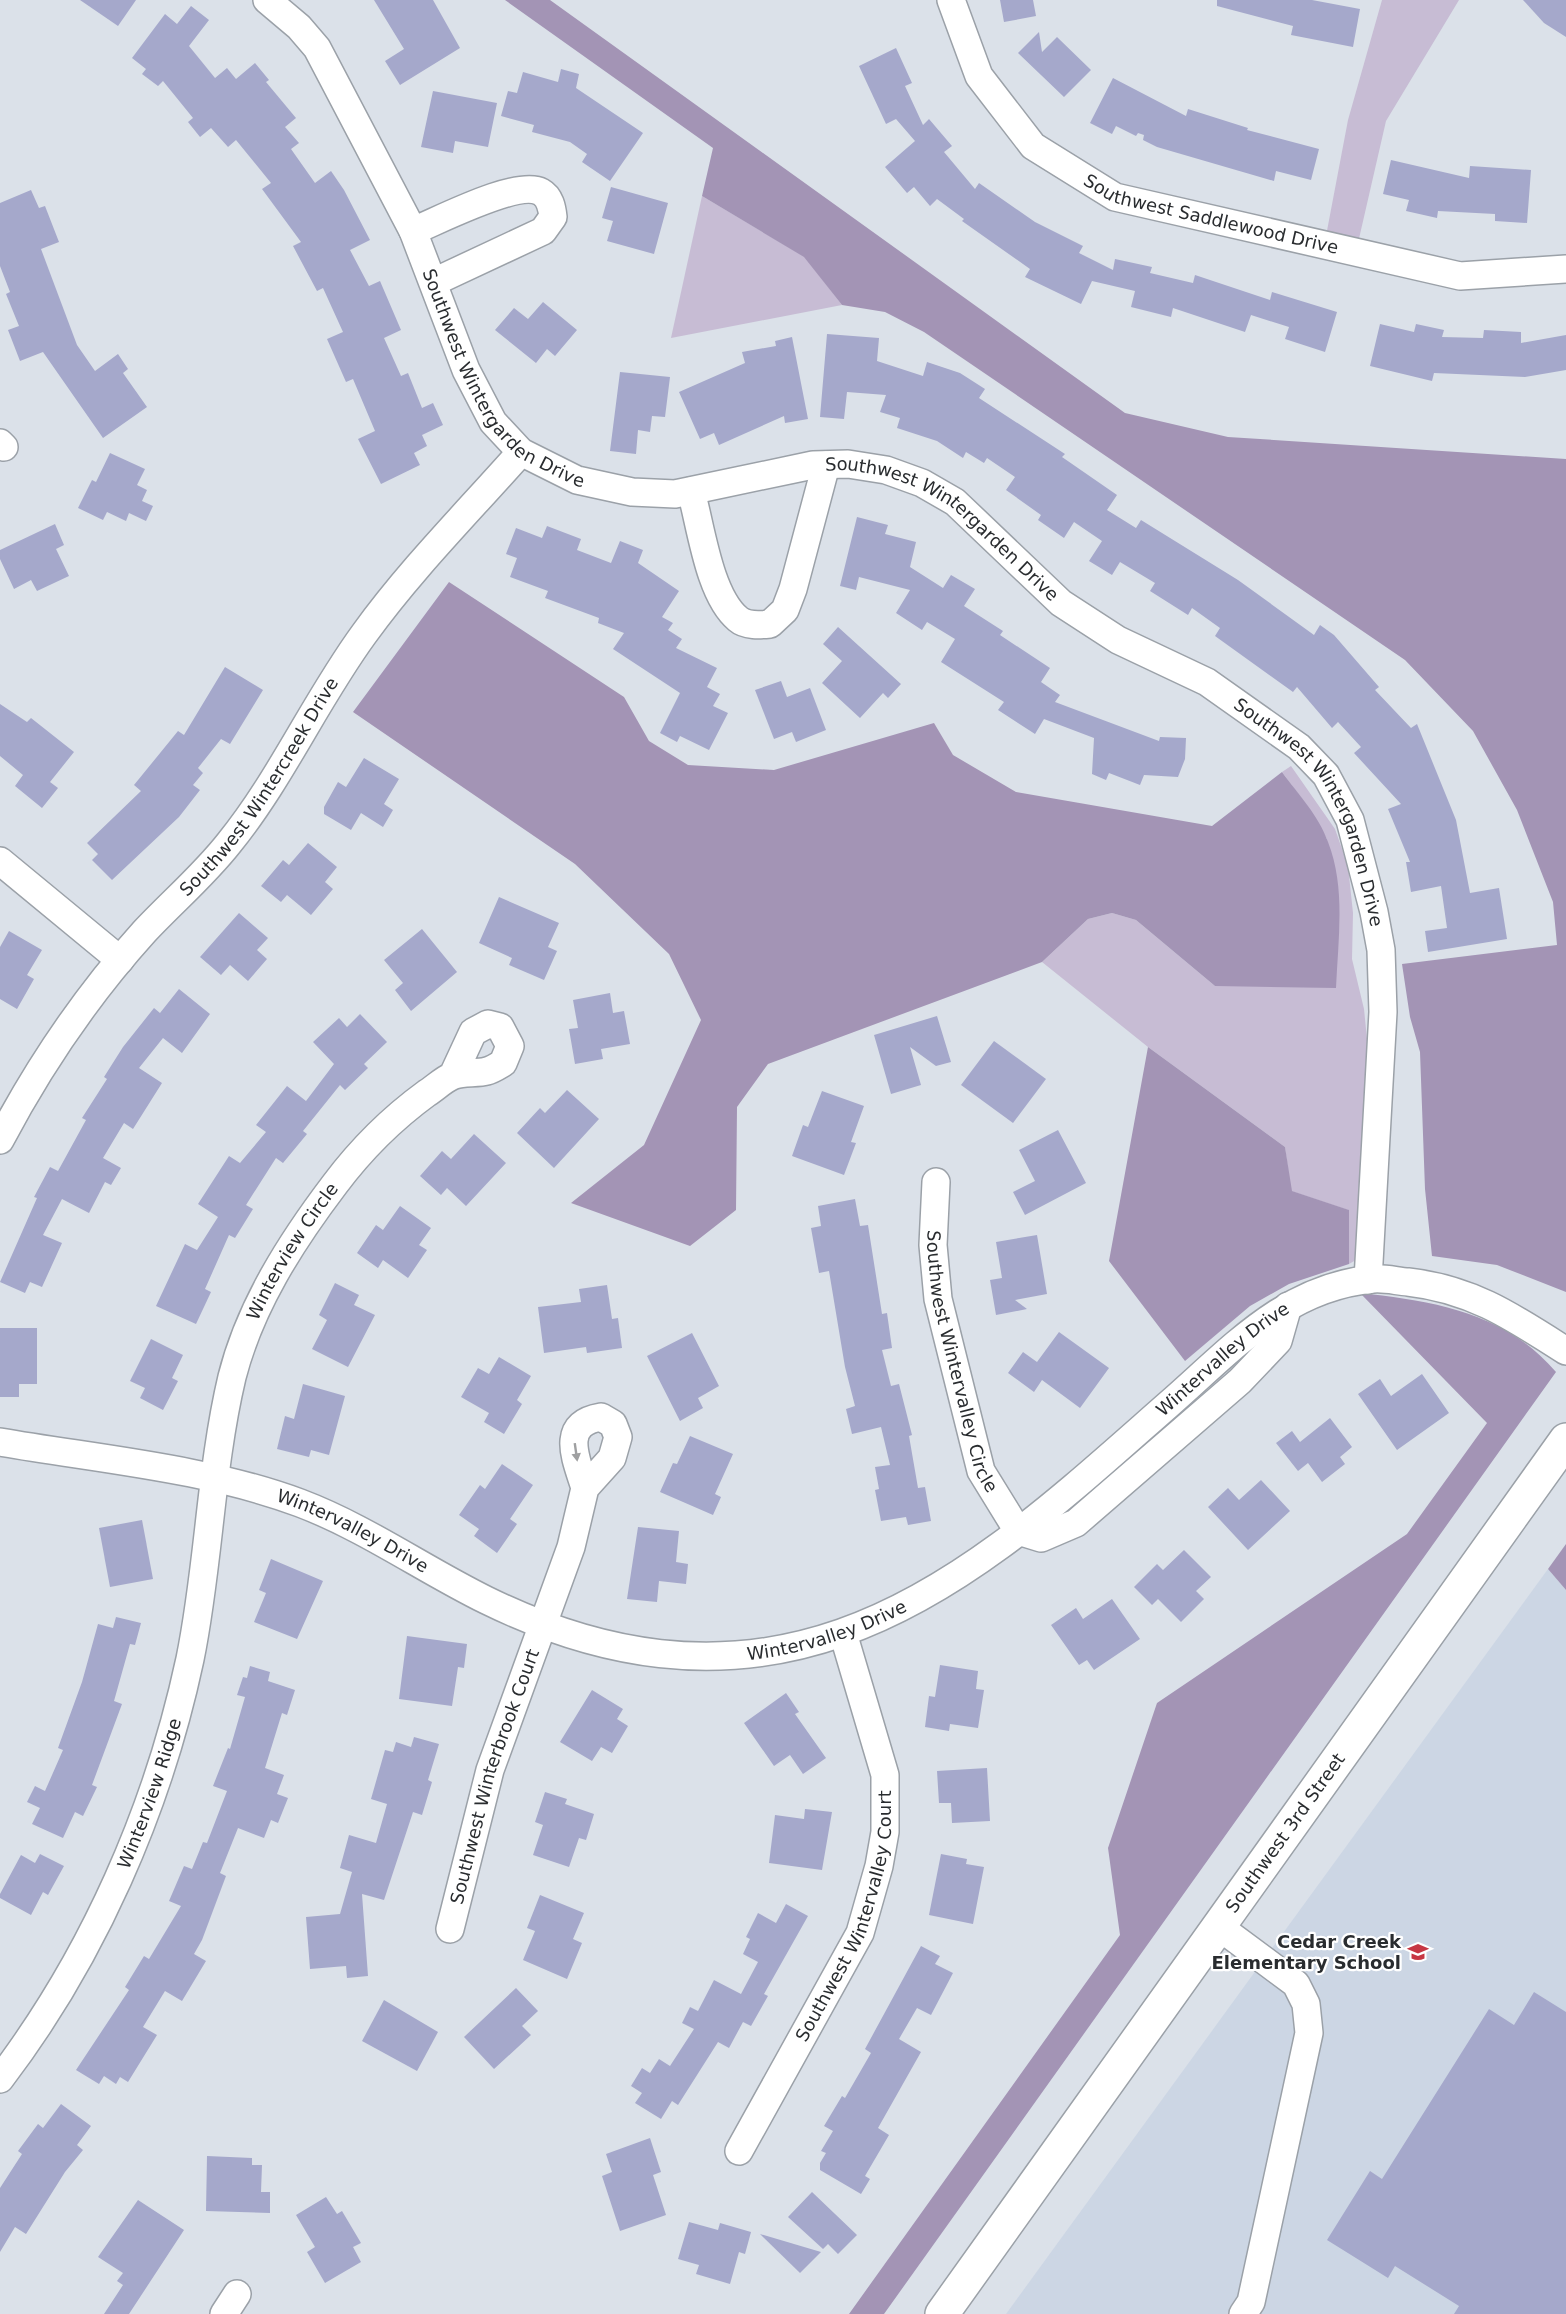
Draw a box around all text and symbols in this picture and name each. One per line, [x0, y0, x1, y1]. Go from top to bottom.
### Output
street label: Southwest Saddlewood Drive [1080, 169, 1341, 258]
street label: Southwest Wintergarden Drive [418, 266, 586, 491]
street label: Southwest Wintergarden Drive [825, 453, 1063, 605]
street label: Southwest Wintercreek Drive [175, 673, 342, 900]
street label: Southwest Wintergarden Drive [1230, 693, 1387, 928]
street label: Winterview Circle [242, 1179, 342, 1323]
street label: Southwest Wintervalley Circle [923, 1230, 1003, 1496]
street label: Wintervalley Drive [1152, 1298, 1293, 1420]
one-way arrow [571, 1443, 580, 1462]
street label: Wintervalley Drive [274, 1485, 432, 1577]
street label: Wintervalley Drive [746, 1595, 910, 1664]
street label: Southwest Winterbrook Court [446, 1646, 543, 1906]
street label: Winterview Ridge [113, 1716, 185, 1872]
street label: Southwest 3rd Street [1221, 1749, 1349, 1916]
street label: Southwest Wintervalley Court [791, 1790, 896, 2045]
place label: Cedar Creek Elementary School [1212, 1931, 1402, 1973]
school or university icon: Cedar Creek Elementary School [1406, 1940, 1430, 1964]

